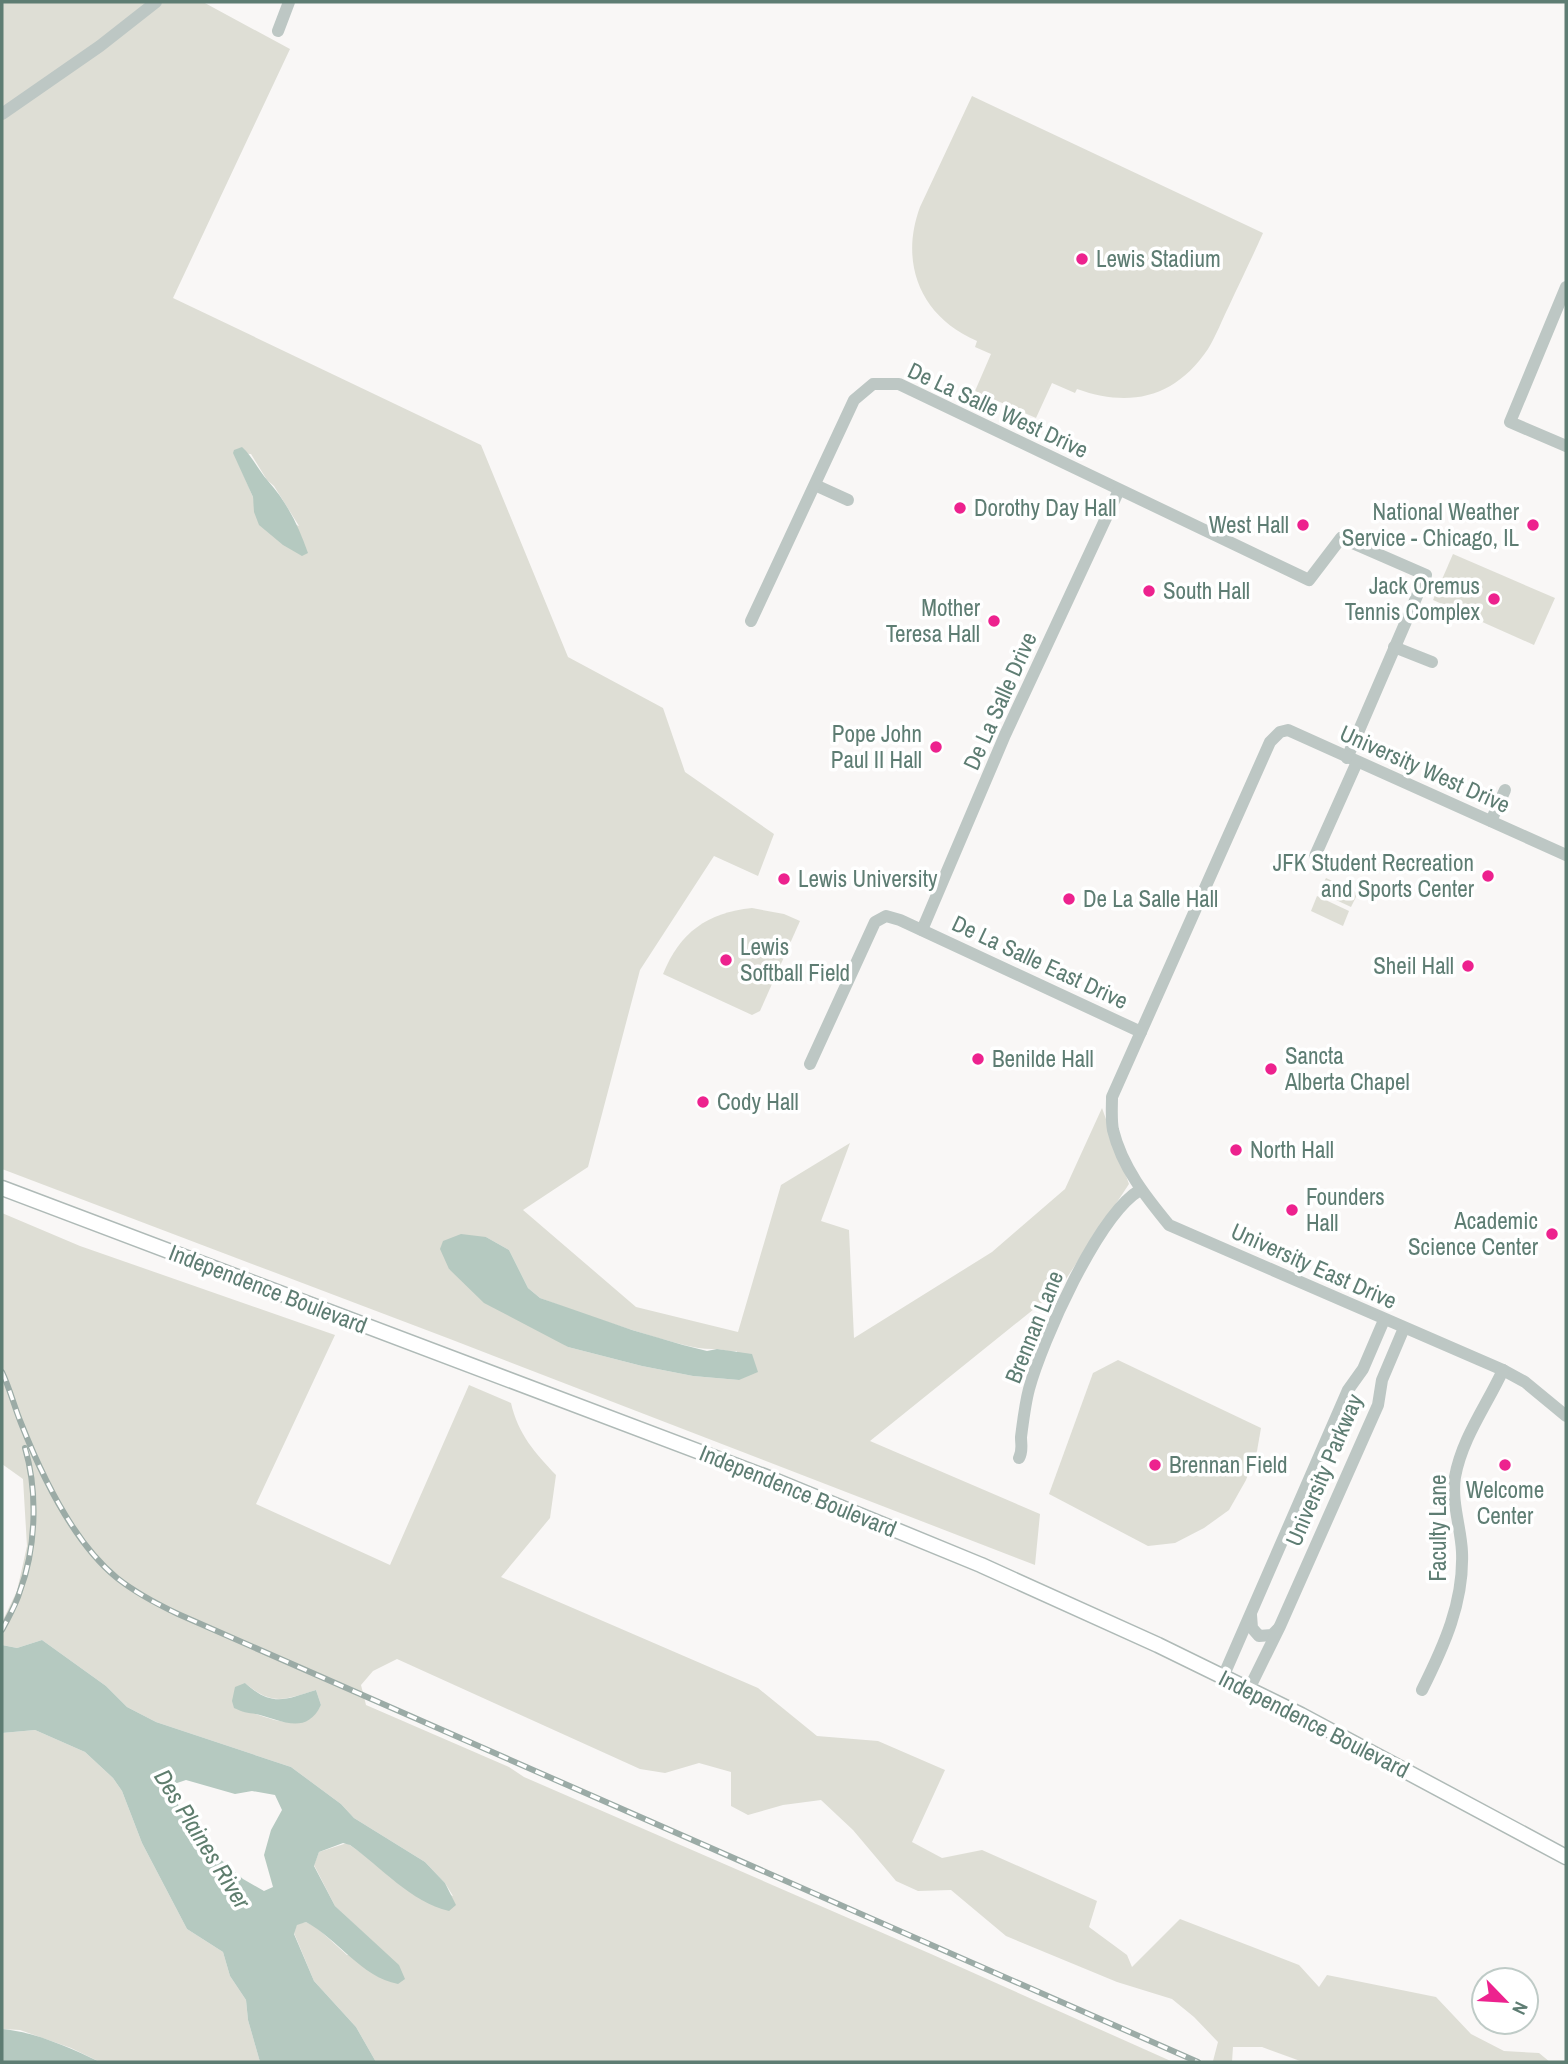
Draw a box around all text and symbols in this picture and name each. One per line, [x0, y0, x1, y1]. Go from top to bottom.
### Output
place label: Lewis Stadium [1096, 243, 1221, 274]
marker: Lewis Stadium [1074, 251, 1090, 267]
street label: De La Salle West Drive [903, 354, 1093, 465]
place label: Dorothy Day Hall [974, 492, 1117, 523]
place label: National Weather Service - Chicago, IL [1342, 496, 1520, 553]
marker: Dorothy Day Hall [952, 500, 968, 516]
place label: West Hall [1209, 509, 1289, 540]
marker: West Hall [1295, 517, 1311, 533]
marker: National Weather Service - Chicago, IL [1525, 517, 1541, 533]
place label: Jack Oremus Tennis Complex [1345, 570, 1481, 627]
place label: South Hall [1163, 575, 1250, 606]
marker: South Hall [1141, 583, 1157, 599]
marker: Jack Oremus Tennis Complex [1486, 591, 1502, 607]
place label: Mother Teresa Hall [886, 592, 981, 649]
marker: Mother Teresa Hall [986, 613, 1002, 629]
street label: De La Salle Drive [955, 627, 1044, 775]
street label: University West Drive [1335, 717, 1515, 820]
place label: Pope John Paul II Hall [831, 718, 922, 775]
marker: Pope John Paul II Hall [928, 739, 944, 755]
place label: JFK Student Recreation and Sports Center [1273, 847, 1475, 904]
place label: Lewis University [798, 863, 938, 894]
marker: JFK Student Recreation and Sports Center [1480, 868, 1496, 884]
marker: Lewis University [776, 871, 792, 887]
place label: De La Salle Hall [1083, 883, 1218, 914]
marker: De La Salle Hall [1061, 891, 1077, 907]
street label: De La Salle East Drive [947, 907, 1133, 1016]
place label: Lewis Softball Field [740, 931, 850, 988]
place label: Sheil Hall [1373, 950, 1454, 981]
marker: Lewis Softball Field [718, 952, 734, 968]
marker: Sheil Hall [1460, 958, 1476, 974]
place label: Sancta Alberta Chapel [1284, 1040, 1410, 1097]
place label: Benilde Hall [992, 1043, 1094, 1074]
marker: Benilde Hall [970, 1051, 986, 1067]
marker: Sancta Alberta Chapel [1263, 1061, 1279, 1077]
place label: Cody Hall [717, 1086, 799, 1117]
marker: Cody Hall [695, 1094, 711, 1110]
place label: North Hall [1250, 1134, 1334, 1165]
marker: North Hall [1228, 1142, 1244, 1158]
place label: Founders Hall [1306, 1181, 1385, 1238]
marker: Founders Hall [1284, 1202, 1300, 1218]
place label: Academic Science Center [1408, 1205, 1539, 1262]
street label: University East Drive [1227, 1215, 1402, 1316]
marker: Academic Science Center [1544, 1226, 1560, 1242]
street label: Independence Boulevard [165, 1236, 372, 1341]
street label: Brennan Lane [997, 1266, 1070, 1388]
street label: University Parkway [1278, 1388, 1370, 1551]
street label: Independence Boulevard [695, 1437, 901, 1544]
place label: Brennan Field [1169, 1449, 1287, 1480]
marker: Brennan Field [1147, 1457, 1163, 1473]
marker: Welcome Center [1497, 1457, 1513, 1473]
street label: Faculty Lane [1422, 1474, 1453, 1582]
place label: Welcome Center [1466, 1474, 1544, 1531]
street label: Independence Boulevard [1214, 1662, 1415, 1785]
water label: Des Plaines River [147, 1763, 259, 1915]
north arrow [1470, 1966, 1540, 2036]
text: N [1506, 1998, 1535, 2019]

